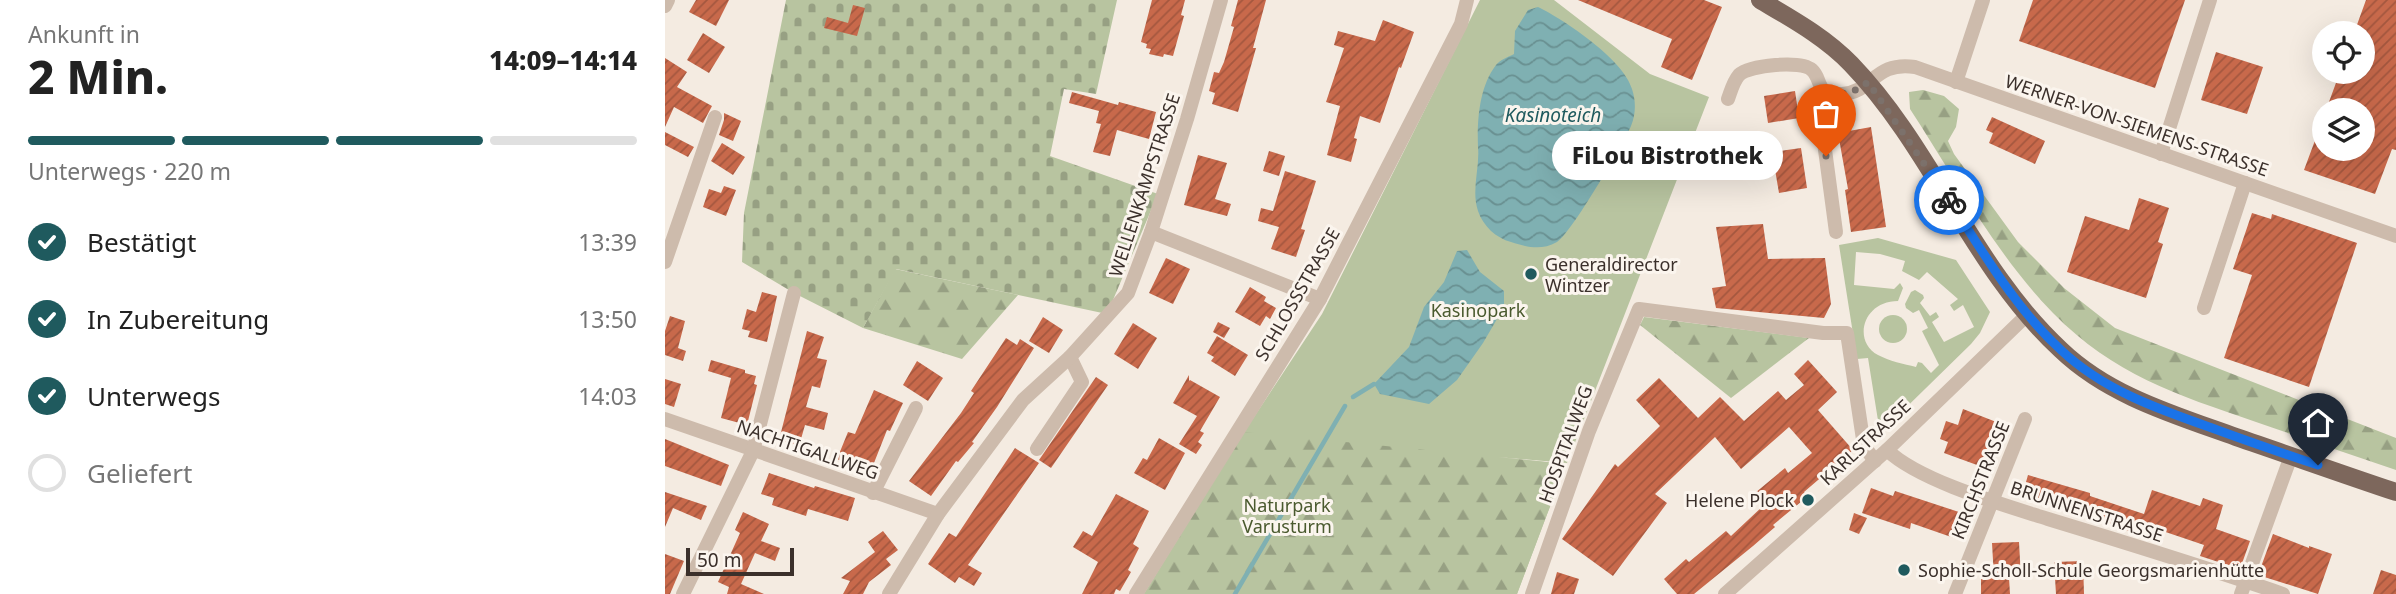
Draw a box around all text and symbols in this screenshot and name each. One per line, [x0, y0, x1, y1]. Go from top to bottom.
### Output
text: Ankunft in [28, 18, 140, 50]
map controls [2312, 21, 2375, 161]
button: locate [2312, 21, 2375, 84]
text: 14:09–14:14 [489, 42, 637, 78]
text: 2 Min. [28, 45, 168, 107]
street label: WERNER-VON-SIEMENS-STRASSE [2002, 69, 2272, 181]
pin [1796, 84, 1856, 156]
street label: WELLENKAMPSTRASSE [1103, 90, 1185, 280]
icon: bag [1807, 95, 1845, 133]
button: layers [2312, 98, 2375, 161]
water label: Kasinoteich [1505, 102, 1601, 128]
callout: FiLou Bistrothek [1553, 132, 1784, 180]
text: FiLou Bistrothek [1572, 139, 1763, 171]
text: Unterwegs · 220 m [28, 155, 231, 187]
courier [1914, 165, 1984, 235]
icon: bike [1930, 181, 1968, 219]
icon: check [28, 223, 66, 261]
street label: SCHLOSSSTRASSE [1249, 223, 1345, 365]
text: Bestätigt [87, 224, 196, 260]
text: 13:39 [578, 226, 637, 258]
place label: Generaldirector Wintzer [1545, 252, 1678, 297]
marker: Generaldirector Wintzer [1523, 266, 1539, 282]
park label: Kasinopark [1431, 298, 1526, 322]
icon: check [28, 300, 66, 338]
text: In Zubereitung [87, 301, 269, 337]
text: 13:50 [578, 303, 637, 335]
icon: check [28, 377, 66, 415]
text: Unterwegs [87, 378, 220, 414]
text: 14:03 [578, 380, 637, 412]
street label: HOSPITALWEG [1533, 382, 1597, 506]
pin [2288, 393, 2348, 465]
street label: KARLSTRASSE [1815, 394, 1915, 490]
icon: home [2299, 404, 2337, 442]
street label: NACHTIGALLWEG [734, 413, 882, 485]
street label: KIRCHSTRASSE [1945, 417, 2015, 543]
text: Geliefert [87, 455, 192, 491]
street label: BRUNNENSTRASSE [2007, 475, 2167, 547]
place label: Helene Plock [1685, 488, 1794, 512]
marker: Helene Plock [1800, 492, 1816, 508]
park label: Naturpark Varusturm [1242, 493, 1332, 538]
scale bar [686, 545, 795, 577]
text: 50 m [697, 547, 741, 573]
place label: Sophie-Scholl-Schule Georgsmarienhütte [1918, 558, 2264, 582]
marker: Sophie-Scholl-Schule Georgsmarienhütte [1896, 562, 1912, 578]

